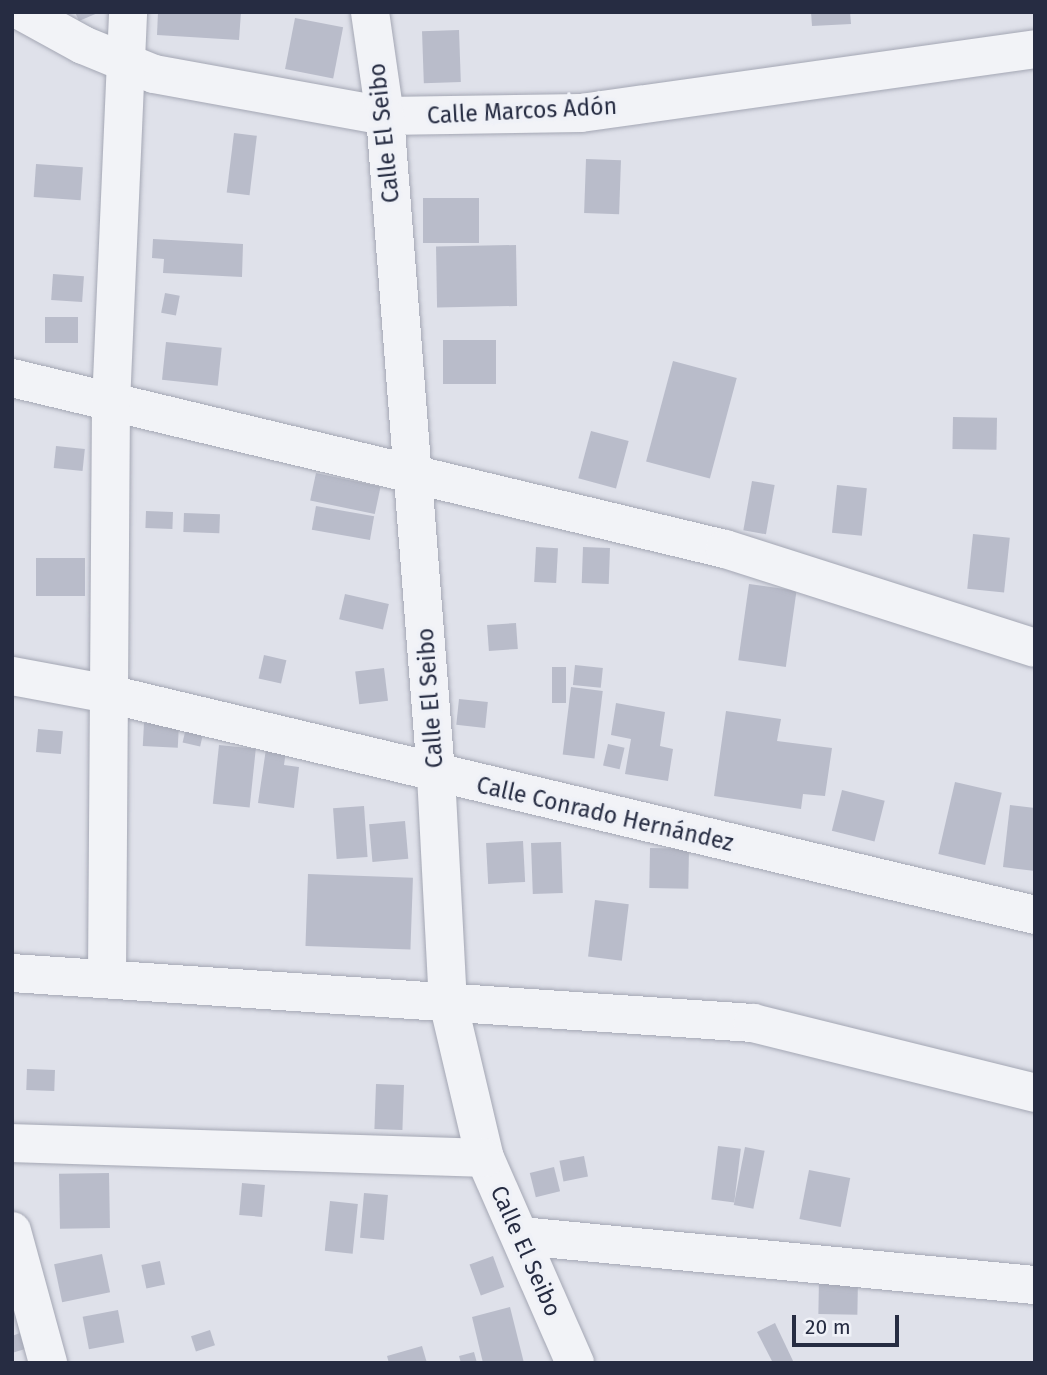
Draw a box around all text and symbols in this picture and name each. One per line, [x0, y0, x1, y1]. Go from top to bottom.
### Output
street label: Calle El Seibo [363, 62, 405, 204]
street label: Calle Marcos Adón [426, 92, 618, 130]
street label: Calle El Seibo [411, 627, 449, 769]
street label: Calle Conrado Hernández [474, 771, 736, 857]
street label: Calle El Seibo [485, 1181, 567, 1321]
scale bar [795, 1302, 902, 1346]
text: 20 m [805, 1314, 851, 1340]

